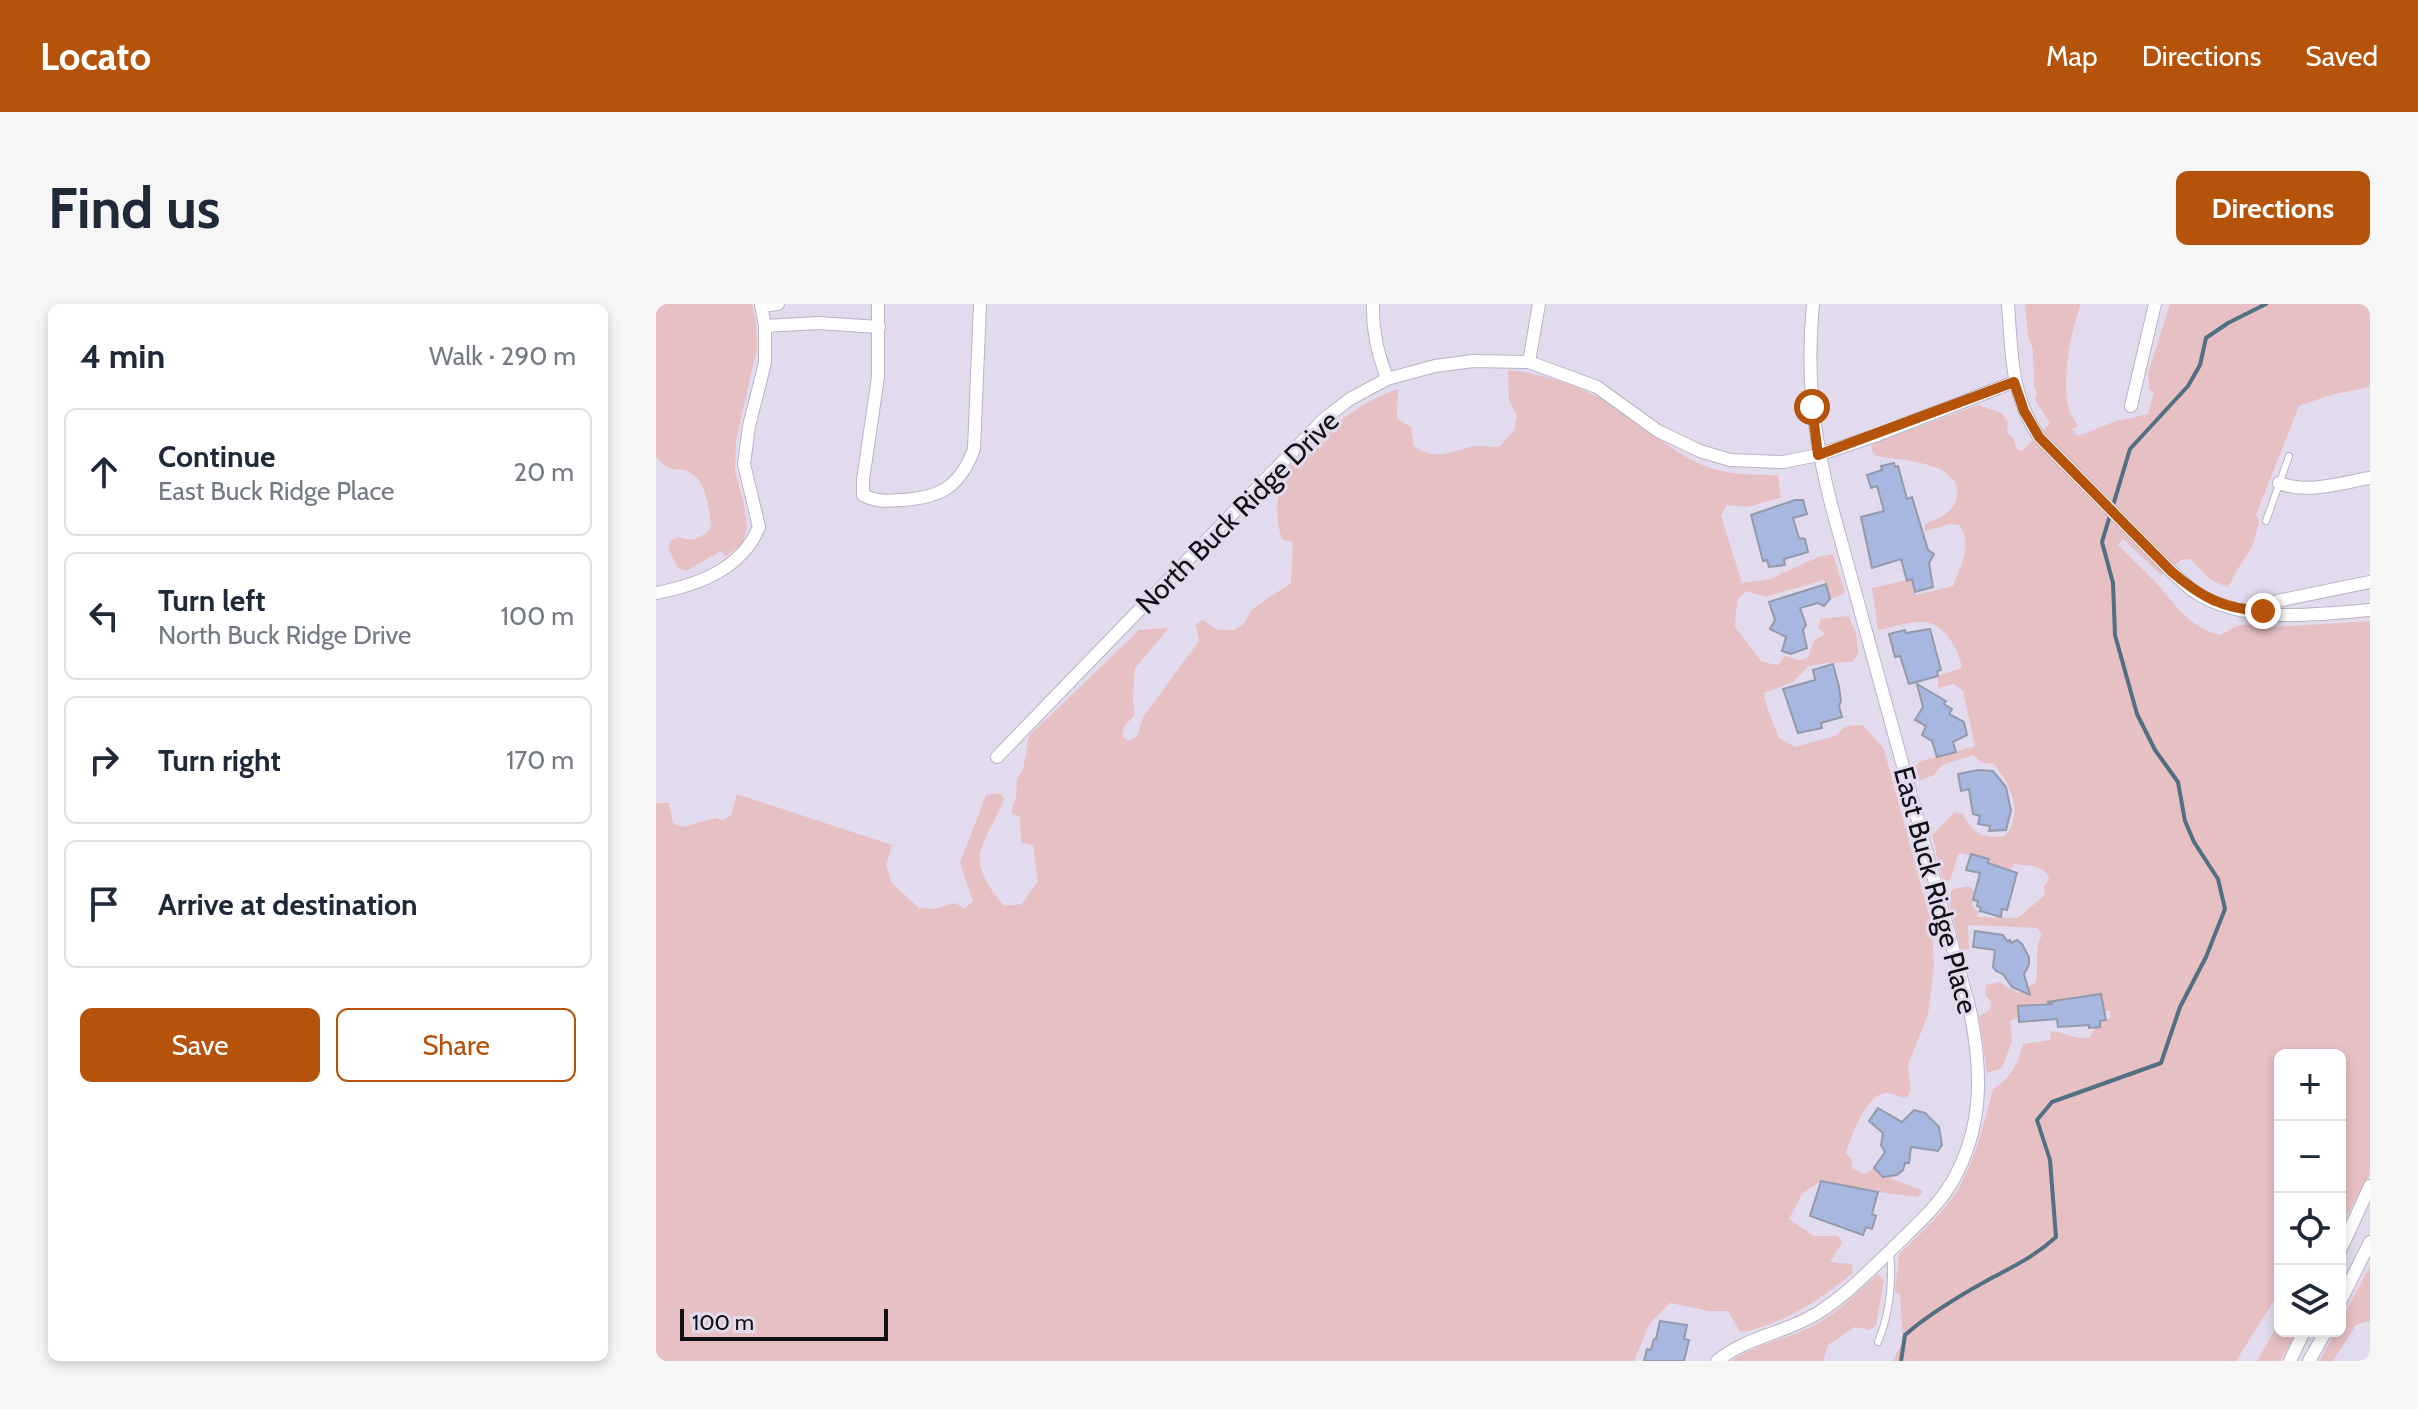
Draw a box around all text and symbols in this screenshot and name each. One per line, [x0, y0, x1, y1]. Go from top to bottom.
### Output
text: Locato [40, 33, 151, 80]
text: Map [2046, 39, 2098, 73]
text: Directions [2142, 39, 2261, 73]
text: Saved [2305, 39, 2378, 73]
button: Directions [2176, 171, 2370, 245]
text: Find us [48, 174, 221, 242]
text: 4 min [80, 335, 165, 377]
text: Walk · 290 m [429, 340, 576, 372]
route start [1794, 389, 1830, 425]
street label: North Buck Ridge Drive [1129, 404, 1345, 620]
text: Continue [158, 438, 275, 475]
icon: ahead [82, 450, 126, 494]
text: 20 m [514, 456, 574, 488]
text: East Buck Ridge Place [158, 475, 394, 507]
text: Turn left [158, 582, 266, 619]
route end [2245, 593, 2281, 629]
icon: left [82, 594, 126, 638]
text: 100 m [501, 600, 574, 632]
text: North Buck Ridge Drive [158, 619, 411, 651]
icon: right [82, 738, 126, 782]
text: Turn right [158, 742, 281, 779]
text: 170 m [506, 744, 574, 776]
street label: East Buck Ridge Place [1887, 763, 1985, 1017]
icon: arrive [82, 882, 126, 926]
text: Arrive at destination [158, 886, 418, 923]
button: Save [80, 1008, 320, 1082]
button: Share [336, 1008, 576, 1082]
map controls [2274, 1049, 2346, 1337]
button: + [2274, 1049, 2346, 1121]
button: − [2274, 1121, 2346, 1193]
button: locate [2274, 1193, 2346, 1265]
button: layers [2274, 1265, 2346, 1337]
scale bar [680, 1305, 888, 1341]
text: 100 m [692, 1309, 754, 1336]

